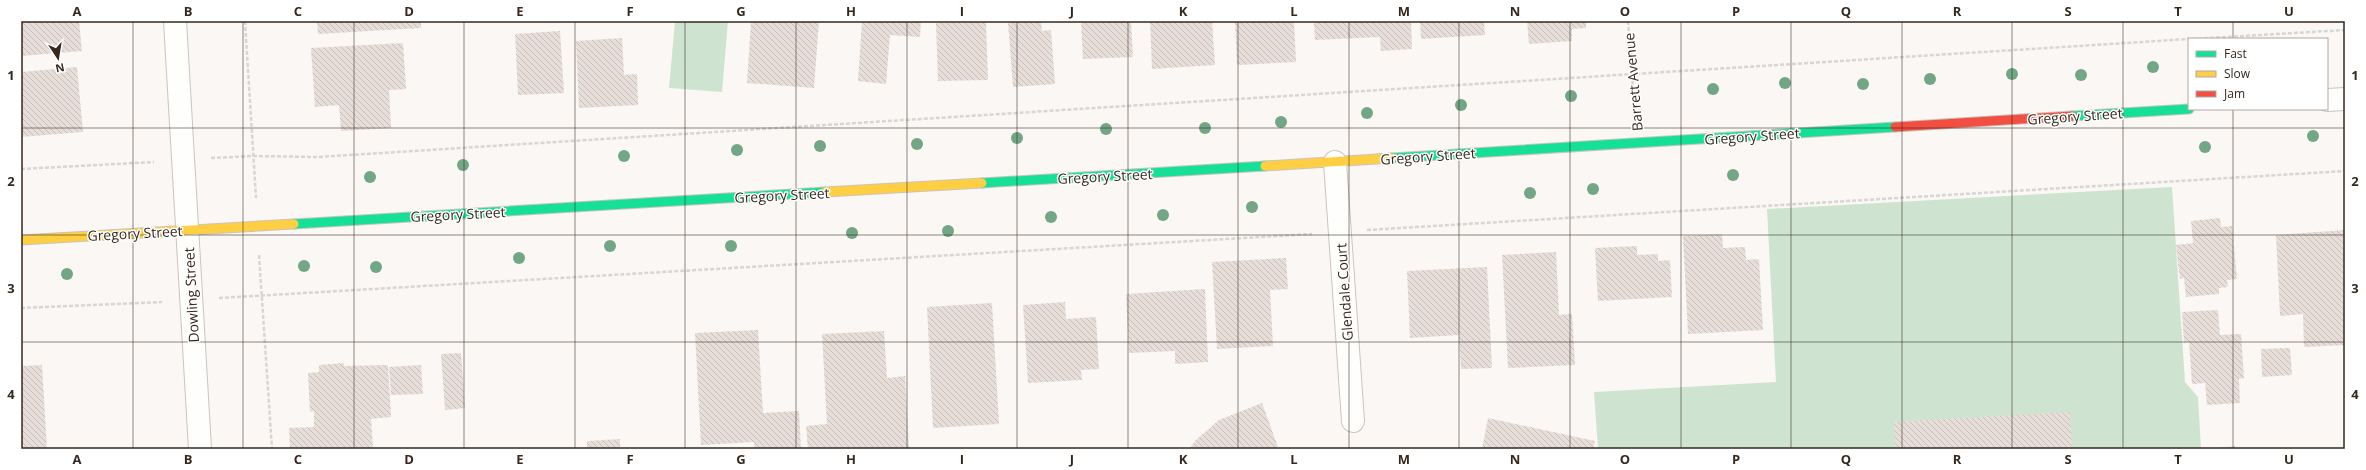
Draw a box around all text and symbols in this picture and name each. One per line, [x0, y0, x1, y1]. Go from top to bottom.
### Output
text: A [73, 2, 82, 20]
text: B [184, 2, 193, 20]
text: C [294, 2, 302, 20]
text: D [404, 2, 414, 20]
text: E [516, 2, 524, 20]
text: F [626, 2, 634, 20]
text: G [736, 2, 746, 20]
text: H [846, 2, 856, 20]
text: I [960, 2, 964, 20]
text: J [1069, 2, 1074, 20]
text: K [1179, 2, 1188, 20]
text: L [1290, 2, 1298, 20]
text: M [1398, 2, 1410, 20]
text: N [1510, 2, 1520, 20]
text: O [1620, 2, 1630, 20]
text: P [1732, 2, 1740, 20]
text: Q [1841, 2, 1851, 20]
text: R [1953, 2, 1962, 20]
text: S [2064, 2, 2072, 20]
text: T [2174, 2, 2182, 20]
text: U [2284, 2, 2294, 20]
street label: Barrett Avenue [1619, 32, 1647, 132]
north arrow [38, 38, 78, 78]
legend [2188, 38, 2328, 110]
text: Fast [2224, 45, 2247, 62]
text: N [54, 60, 66, 77]
text: Slow [2224, 65, 2251, 82]
text: 1 [7, 66, 15, 84]
text: 1 [2351, 66, 2359, 84]
text: Jam [2223, 85, 2245, 102]
street label: Gregory Street [2027, 103, 2123, 129]
street label: Gregory Street [1704, 123, 1800, 149]
street label: Gregory Street [1380, 143, 1476, 169]
street label: Gregory Street [1057, 164, 1153, 188]
text: 2 [7, 172, 15, 190]
text: 2 [2351, 172, 2359, 190]
street label: Gregory Street [734, 183, 830, 207]
street label: Gregory Street [410, 202, 506, 226]
street label: Gregory Street [87, 221, 183, 245]
street label: Glendale Court [1331, 242, 1357, 342]
street label: Dowling Street [179, 247, 203, 343]
text: 3 [7, 279, 15, 297]
text: 3 [2351, 279, 2359, 297]
text: 4 [7, 385, 15, 403]
text: 4 [2351, 385, 2359, 403]
text: A [73, 450, 82, 468]
text: B [184, 450, 193, 468]
text: C [294, 450, 302, 468]
text: D [404, 450, 414, 468]
text: E [516, 450, 524, 468]
text: F [626, 450, 634, 468]
text: G [736, 450, 746, 468]
text: H [846, 450, 856, 468]
text: I [960, 450, 964, 468]
text: J [1069, 450, 1074, 468]
text: K [1179, 450, 1188, 468]
text: L [1290, 450, 1298, 468]
text: M [1398, 450, 1410, 468]
text: N [1510, 450, 1520, 468]
text: O [1620, 450, 1630, 468]
text: P [1732, 450, 1740, 468]
text: Q [1841, 450, 1851, 468]
text: R [1953, 450, 1962, 468]
text: S [2064, 450, 2072, 468]
text: T [2174, 450, 2182, 468]
text: U [2284, 450, 2294, 468]

